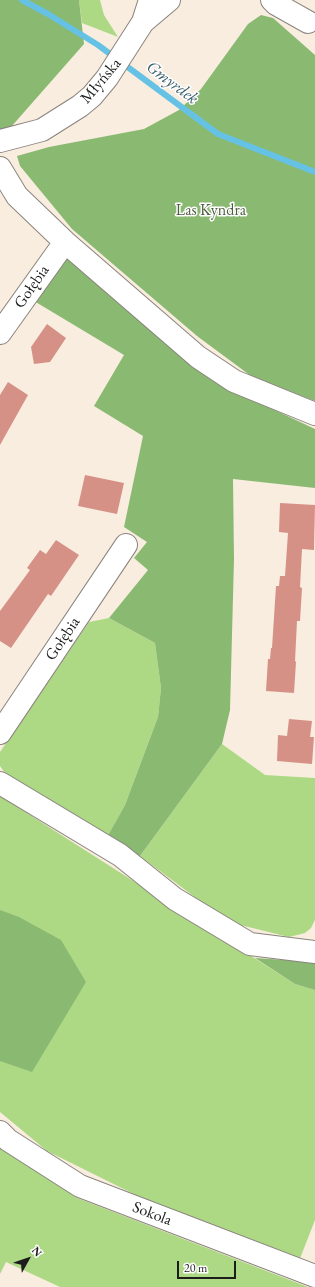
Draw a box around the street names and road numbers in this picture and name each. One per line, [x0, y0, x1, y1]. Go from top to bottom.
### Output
street label: Młyńska [76, 54, 126, 108]
street label: Gołębia [10, 262, 54, 312]
street label: Gołębia [41, 614, 85, 664]
street label: Sokola [130, 1198, 174, 1230]

